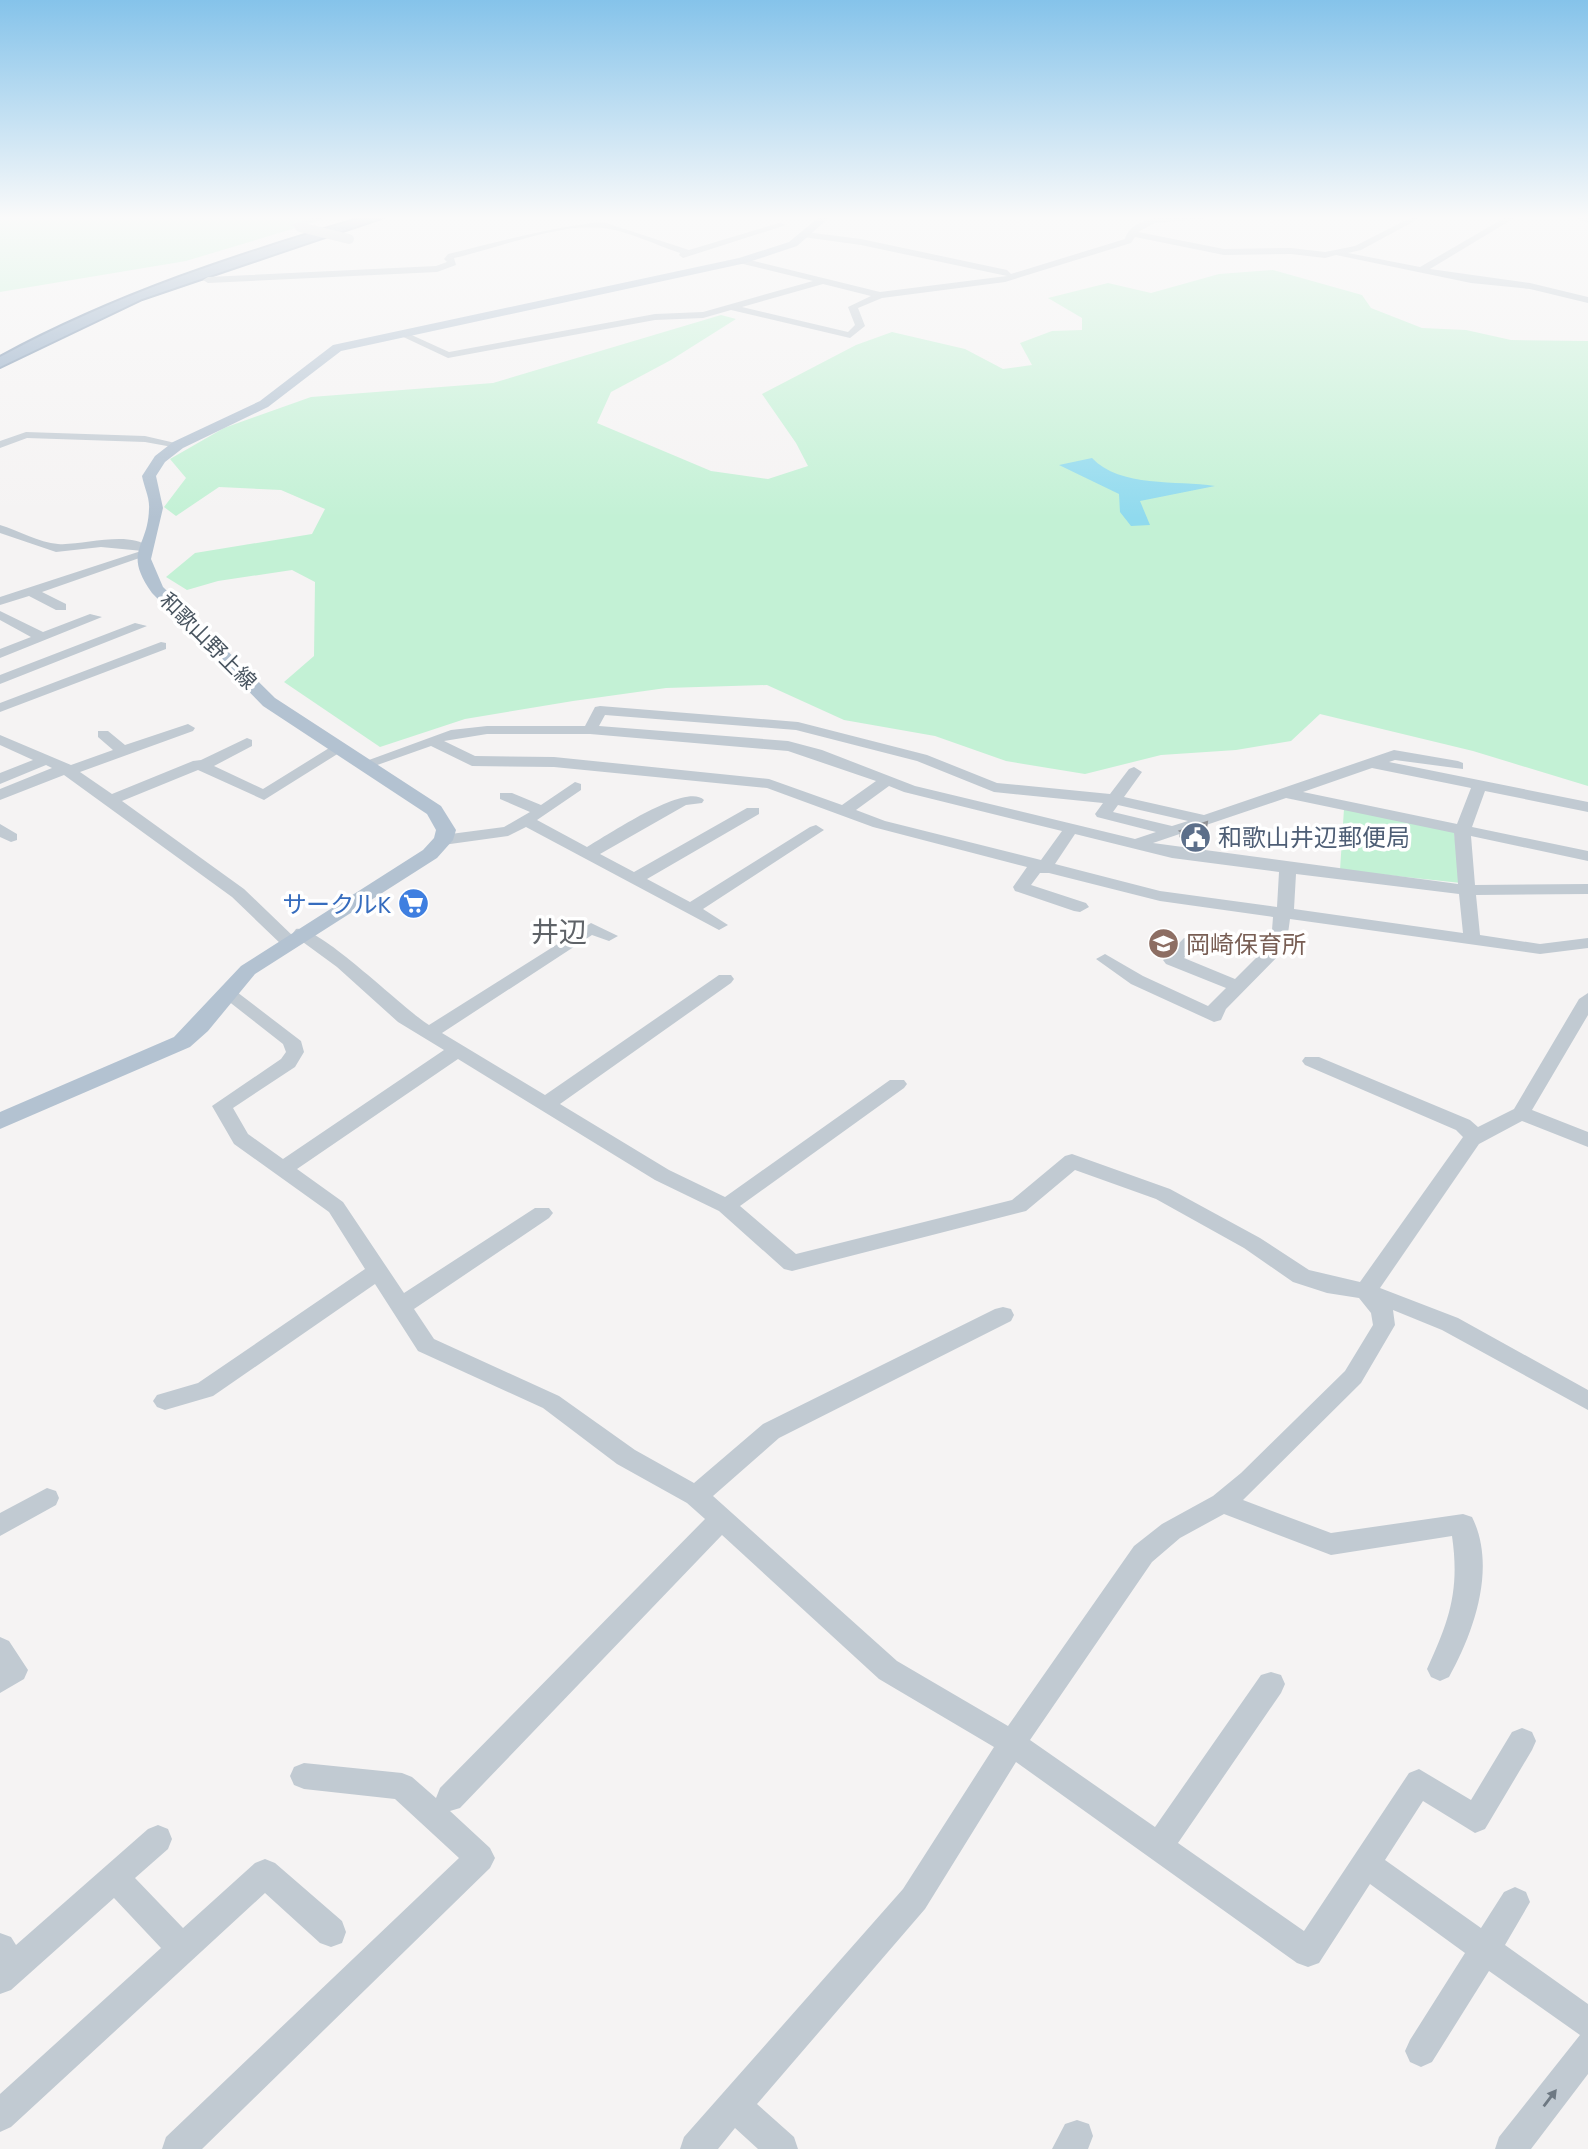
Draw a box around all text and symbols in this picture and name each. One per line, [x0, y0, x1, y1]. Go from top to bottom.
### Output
street label: 和歌山野上線 [153, 586, 263, 696]
public building icon: 和歌山井辺郵便局 [1178, 820, 1212, 854]
place label: 和歌山井辺郵便局 [1218, 820, 1410, 855]
place label: サークルK [282, 887, 391, 922]
supermarket icon: サークルK [397, 887, 431, 921]
district label: 井辺 [531, 912, 587, 953]
school or university icon: 岡崎保育所 [1146, 927, 1180, 961]
place label: 岡崎保育所 [1186, 927, 1306, 962]
one-way arrow [1542, 2090, 1557, 2108]

